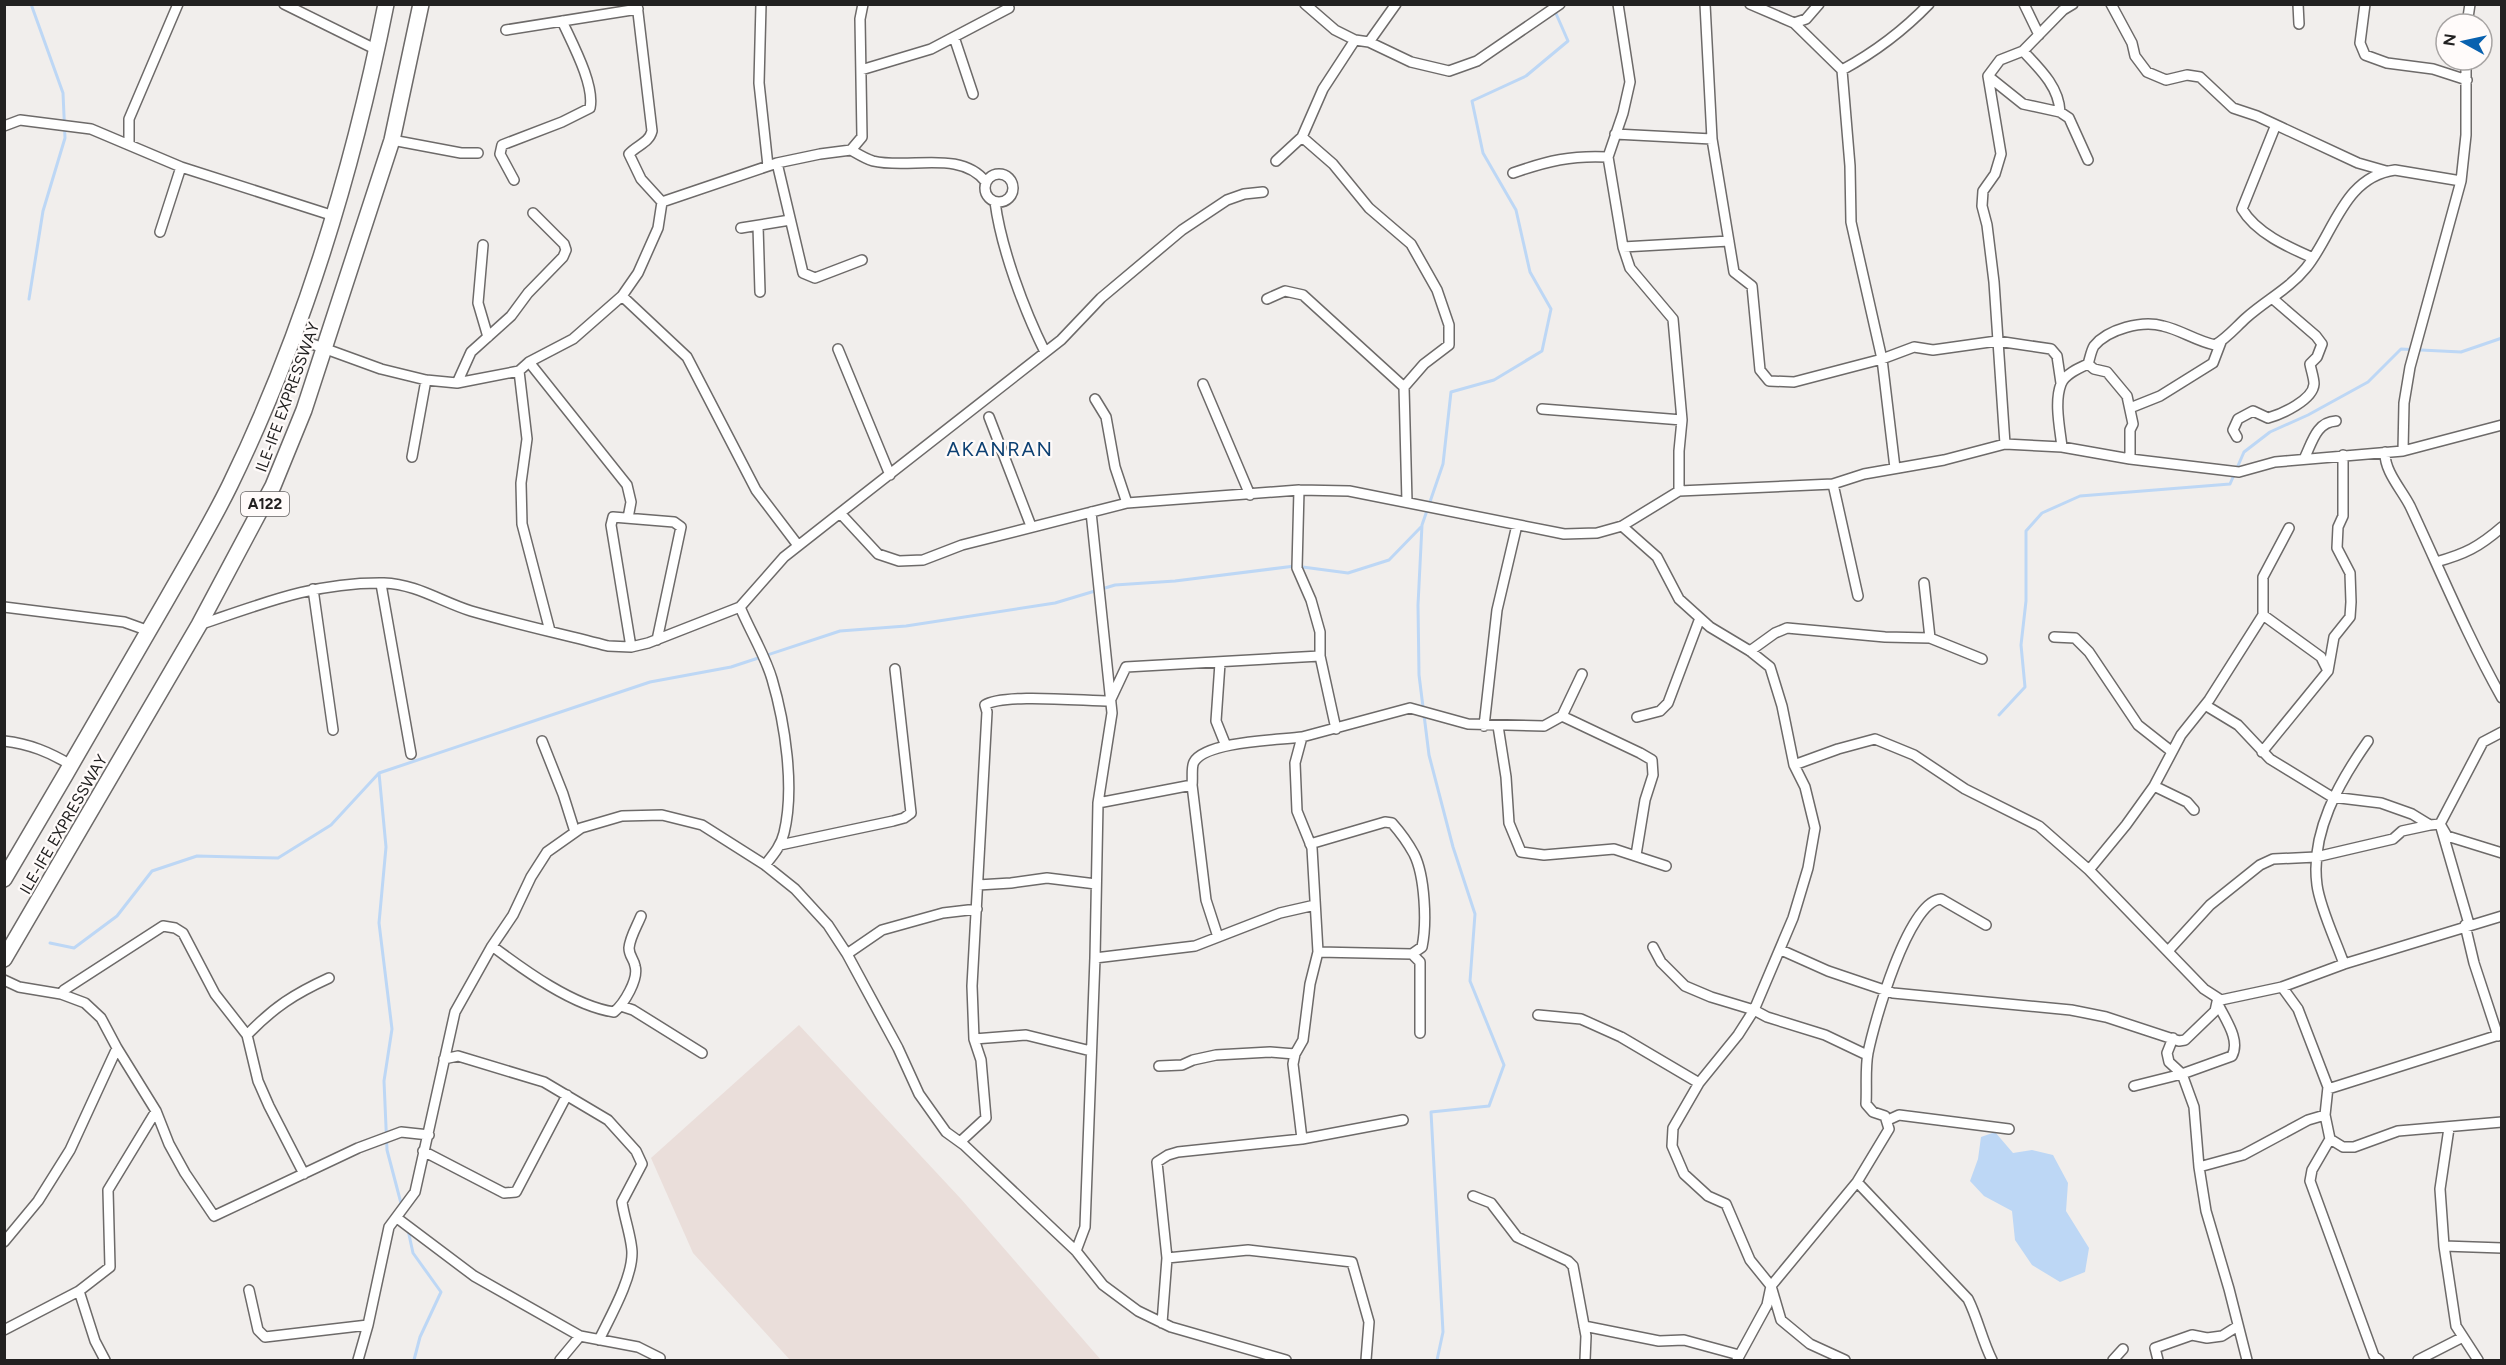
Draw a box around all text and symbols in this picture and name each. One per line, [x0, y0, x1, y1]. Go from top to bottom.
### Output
north arrow [2434, 12, 2494, 72]
text: N [2439, 33, 2460, 47]
street label: ILE-IFE EXPRESSWAY [252, 319, 324, 475]
district label: AKANRAN [947, 437, 1053, 461]
road number: A122 [241, 492, 289, 516]
street label: ILE-IFE EXPRESSWAY [16, 751, 111, 897]

